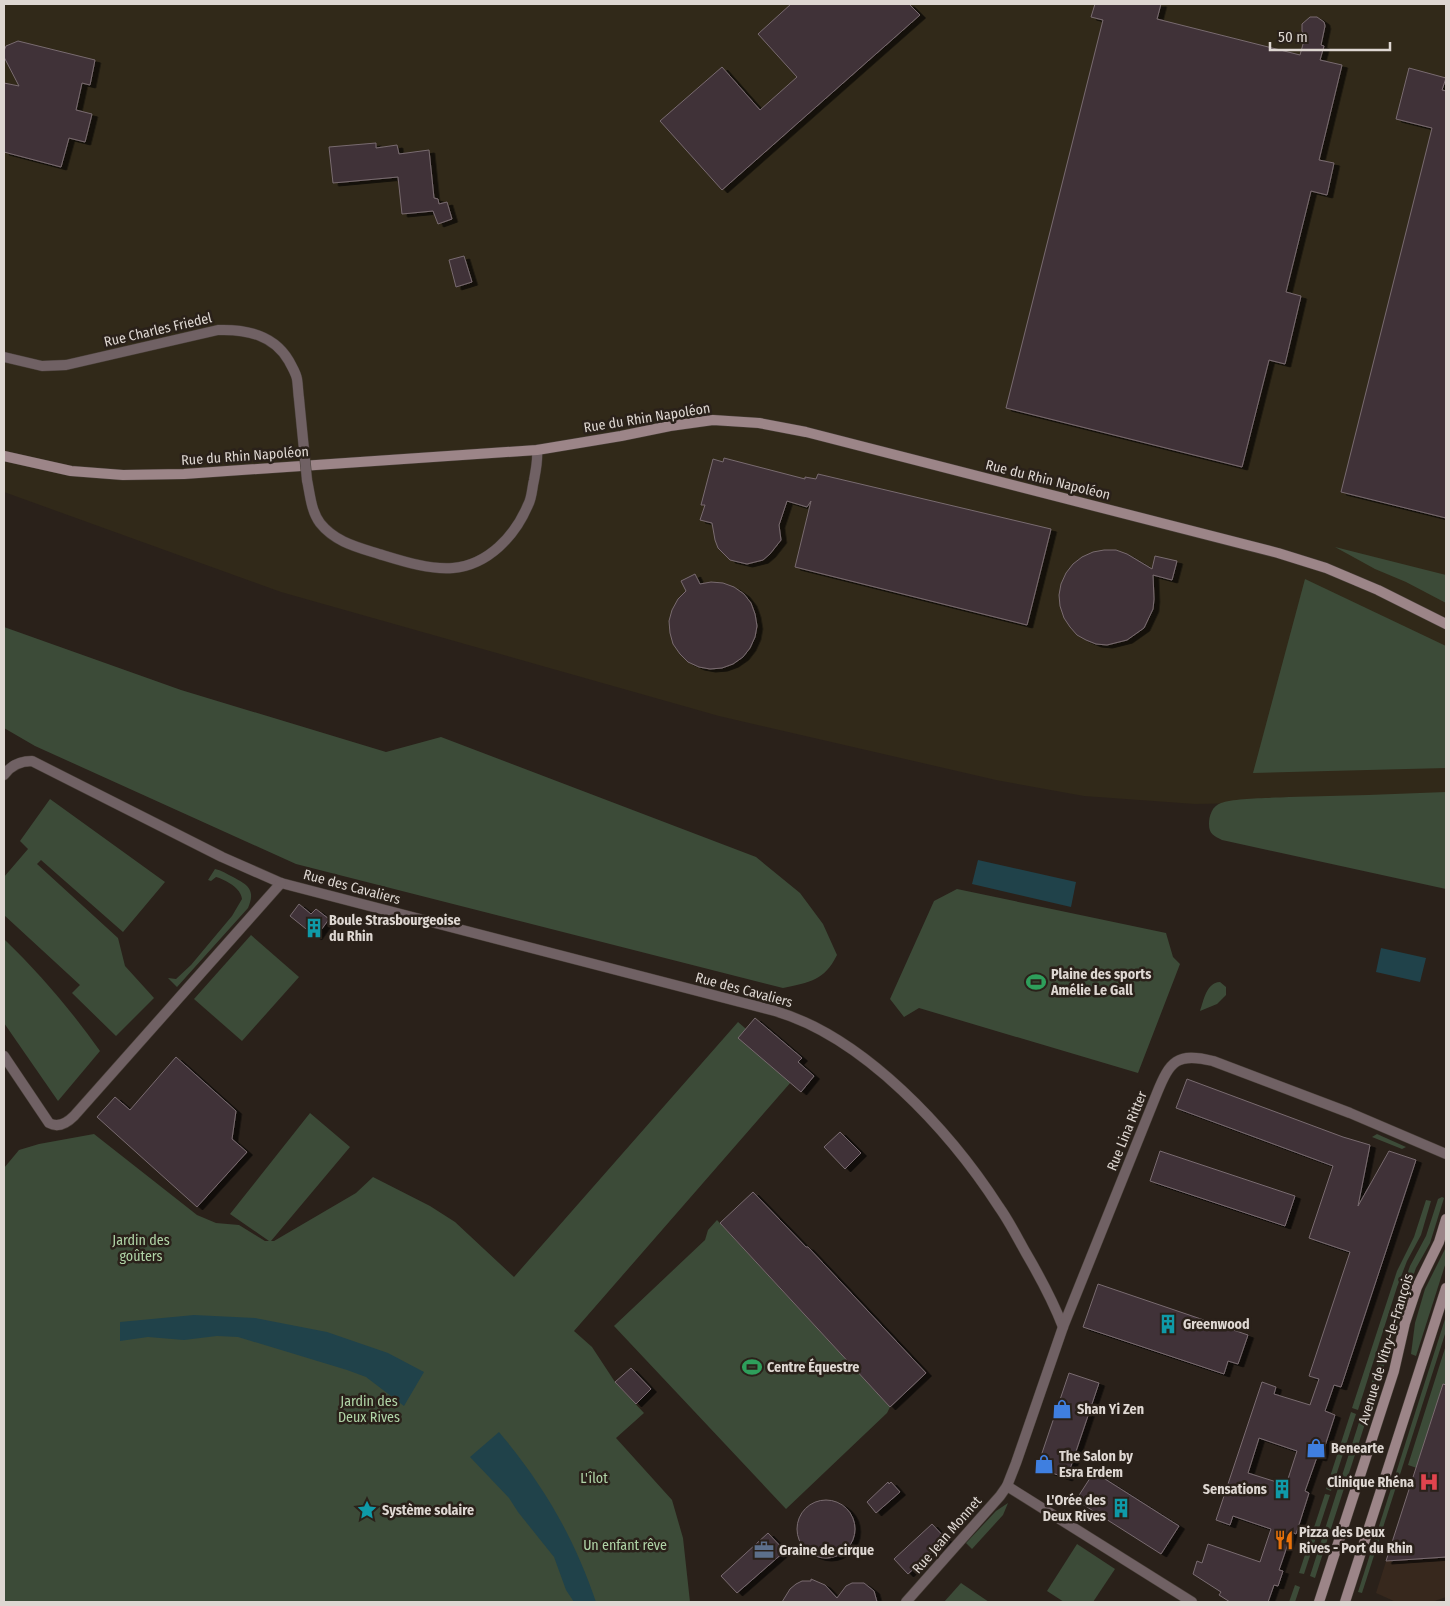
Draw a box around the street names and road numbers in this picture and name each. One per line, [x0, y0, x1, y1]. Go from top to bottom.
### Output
street label: Rue Charles Friedel [102, 309, 214, 351]
street label: Rue du Rhin Napoléon [582, 400, 712, 436]
street label: Rue du Rhin Napoléon [181, 443, 309, 469]
street label: Rue du Rhin Napoléon [984, 456, 1112, 504]
street label: Rue des Cavaliers [301, 866, 403, 908]
street label: Rue des Cavaliers [693, 969, 795, 1011]
street label: Rue Lina Ritter [1103, 1089, 1151, 1173]
street label: Avenue de Vitry-le-François [1355, 1271, 1417, 1427]
street label: Rue Jean Monnet [909, 1493, 985, 1577]

